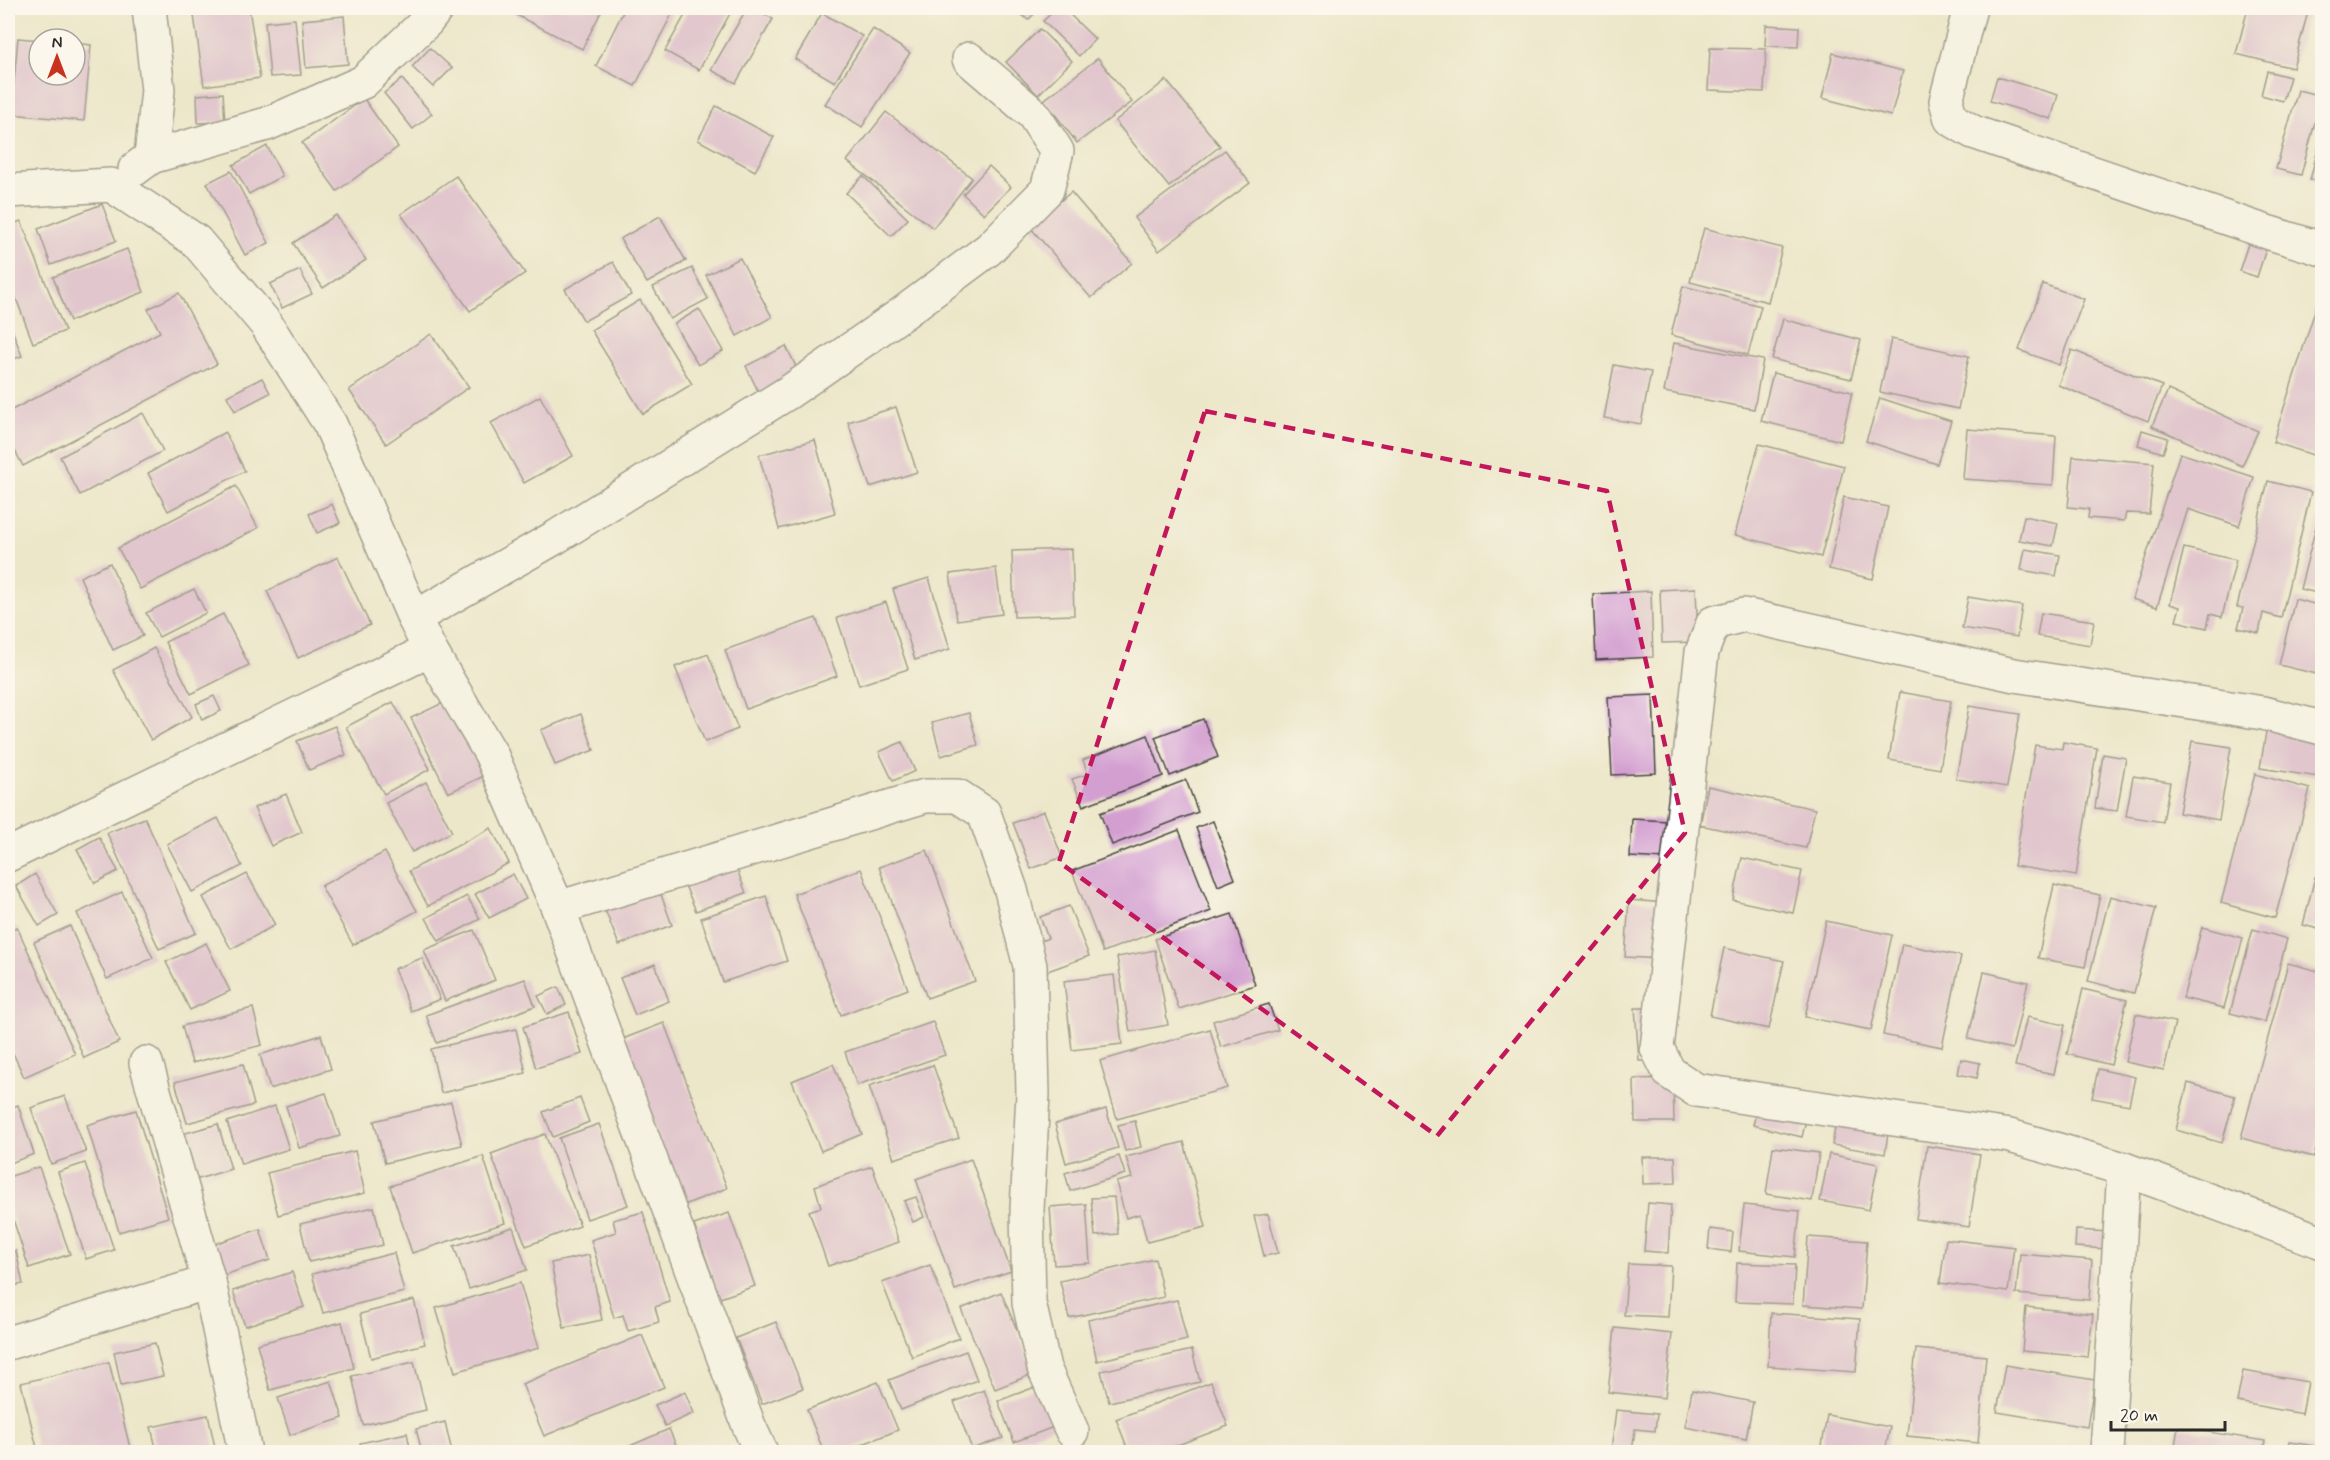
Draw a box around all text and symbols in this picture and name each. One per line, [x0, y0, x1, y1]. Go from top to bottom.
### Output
north arrow [27, 27, 87, 87]
text: N [52, 33, 62, 54]
scale bar [2111, 1394, 2225, 1432]
text: 20 m [2120, 1404, 2158, 1428]

